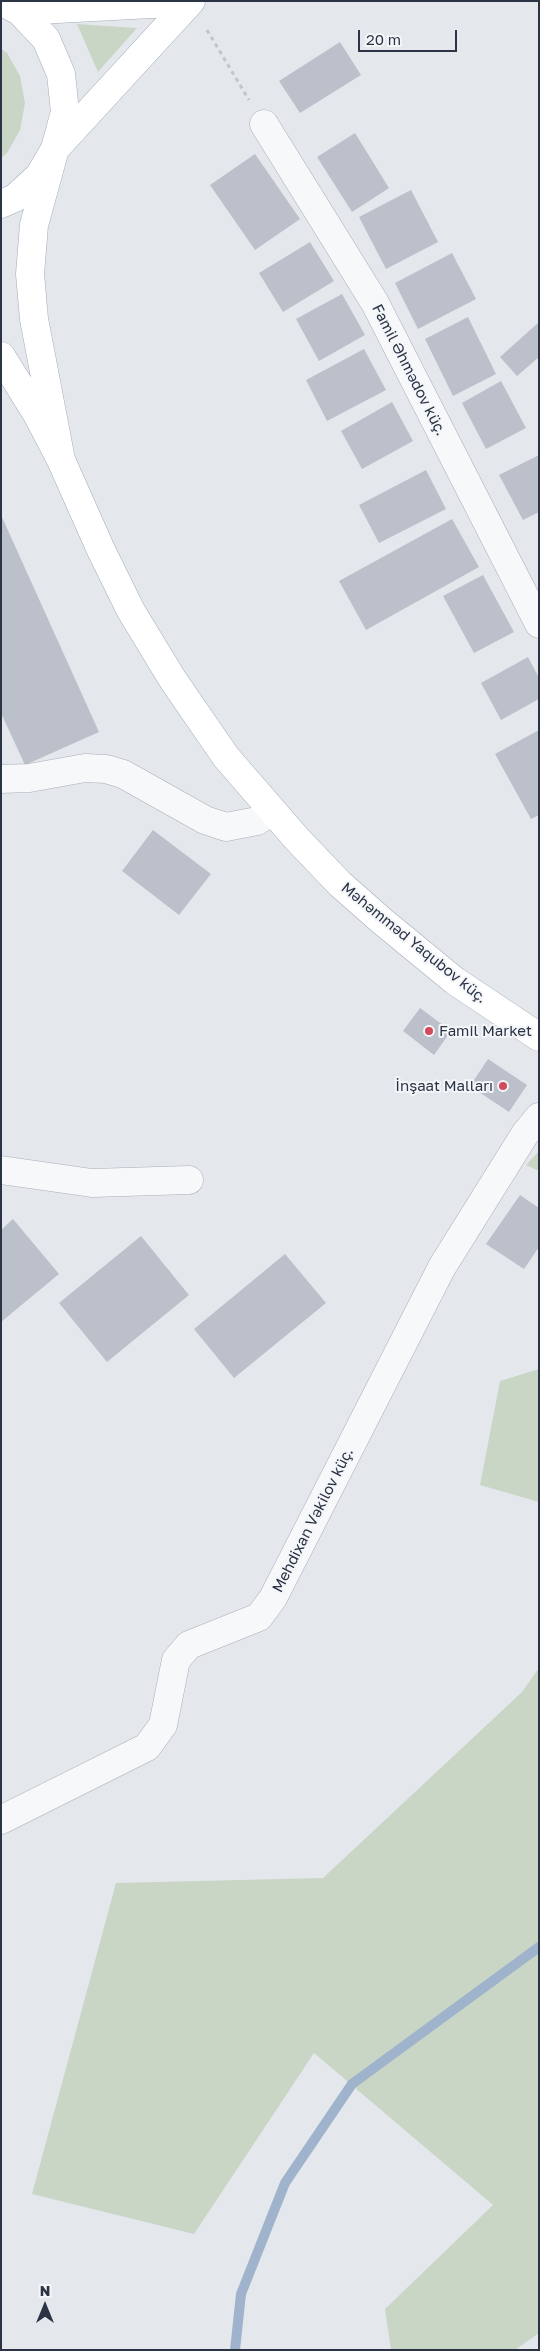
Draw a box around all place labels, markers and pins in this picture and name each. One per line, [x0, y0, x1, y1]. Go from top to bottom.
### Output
place label: Famil Market [439, 1022, 532, 1040]
marker: Famil Market [423, 1025, 435, 1037]
place label: İnşaat Malları [395, 1077, 493, 1095]
marker: İnşaat Malları [497, 1080, 509, 1092]

